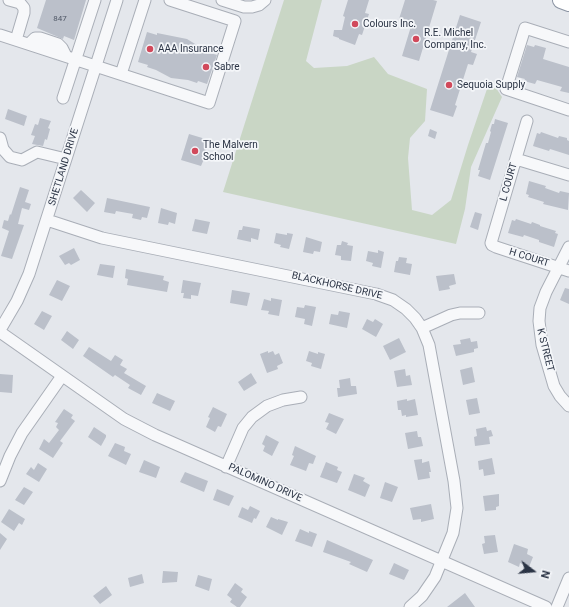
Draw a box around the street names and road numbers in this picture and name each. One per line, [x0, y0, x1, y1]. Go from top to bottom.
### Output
street label: SHETLAND DRIVE [46, 127, 82, 207]
street label: L COURT [498, 161, 520, 203]
street label: H COURT [508, 246, 550, 270]
street label: BLACKHORSE DRIVE [290, 270, 384, 302]
street label: K STREET [534, 327, 556, 373]
street label: PALOMINO DRIVE [226, 461, 304, 505]

